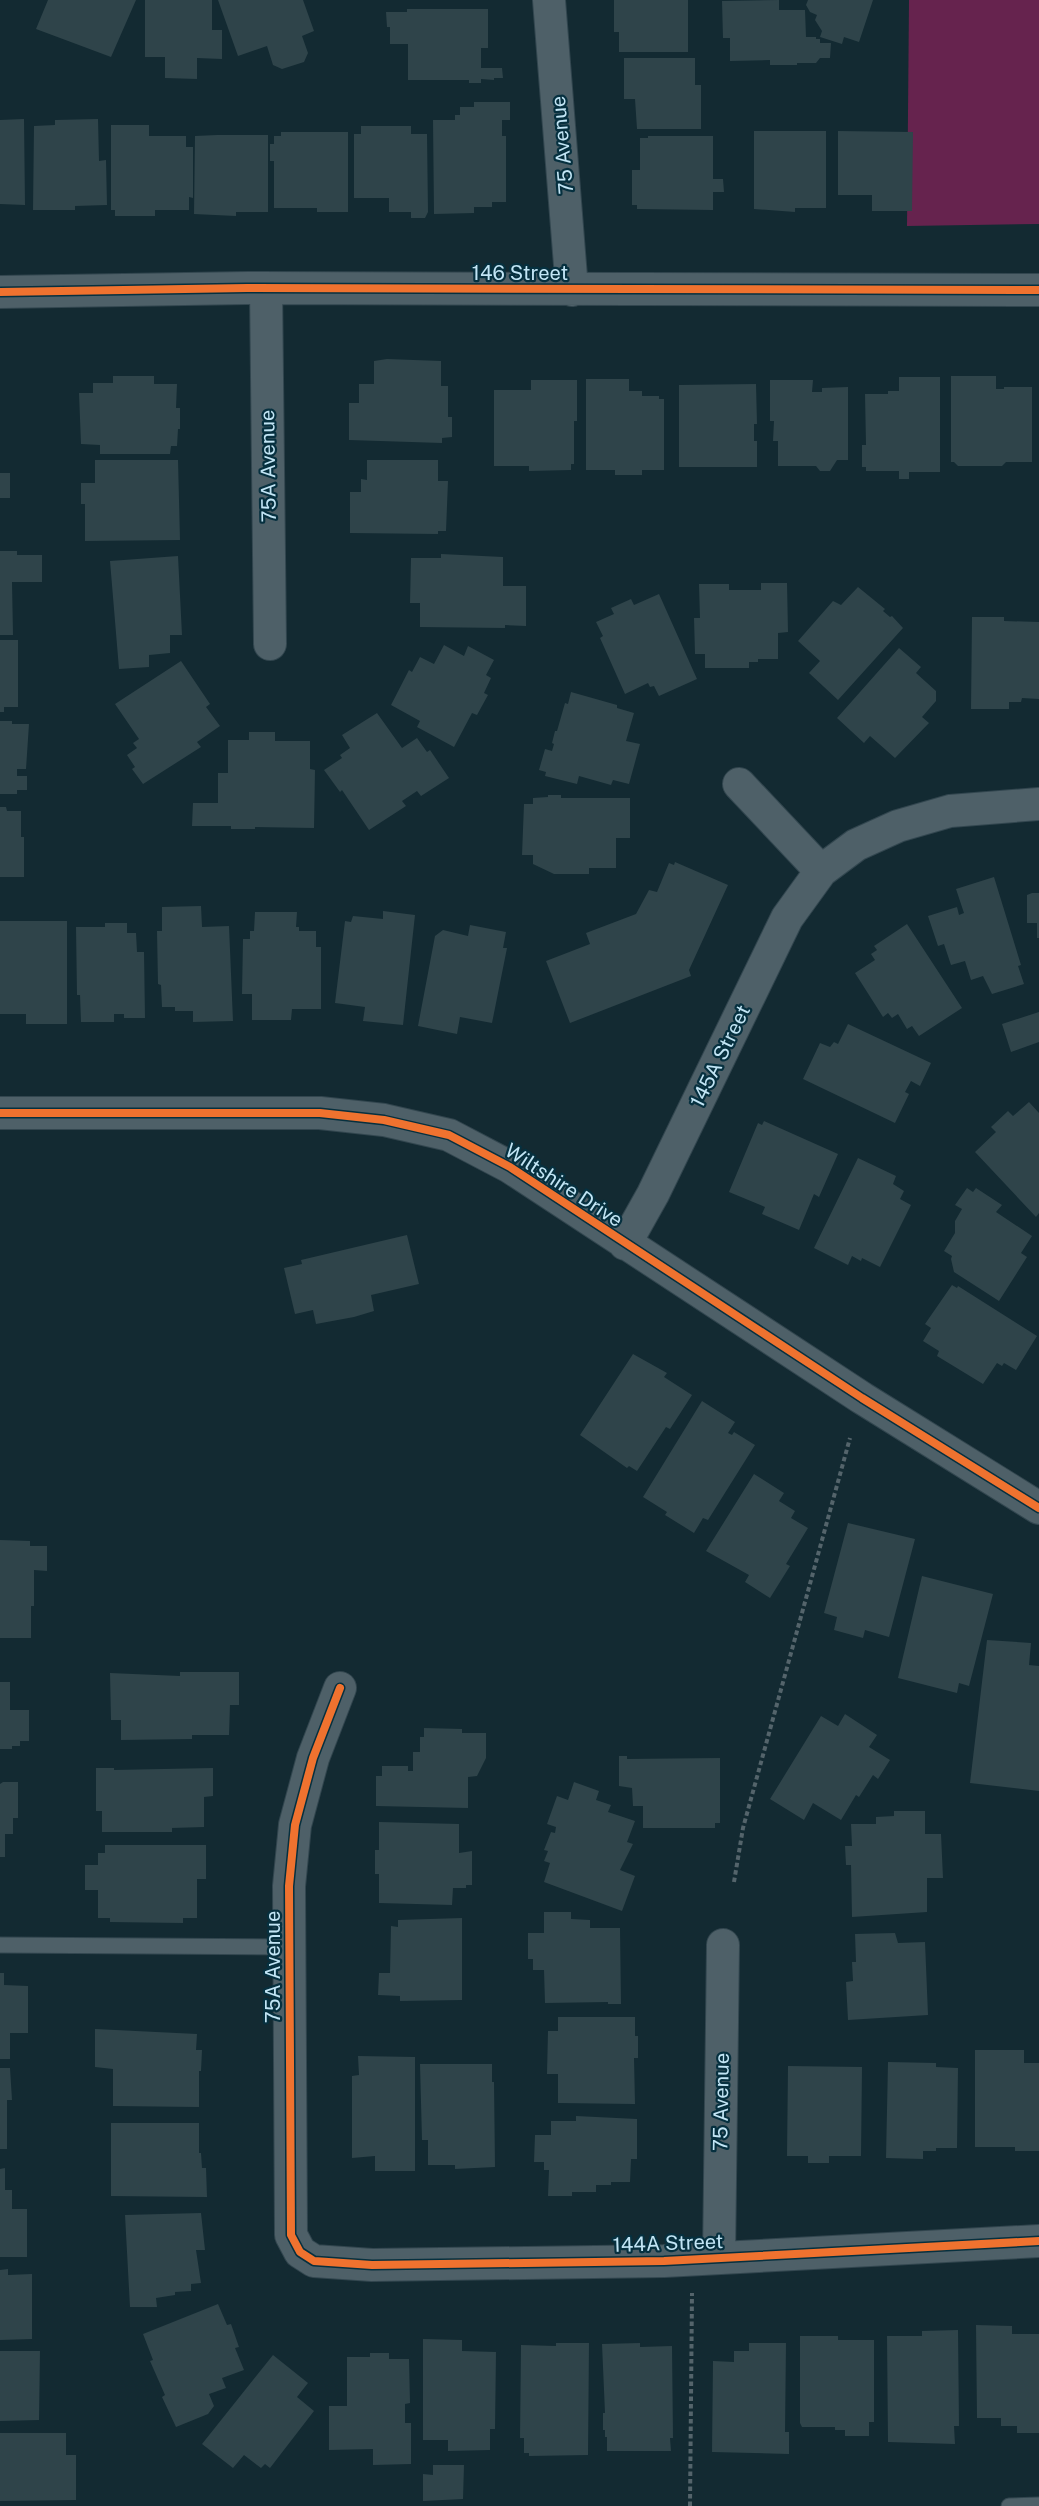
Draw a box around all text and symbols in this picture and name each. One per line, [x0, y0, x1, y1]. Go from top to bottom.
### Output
street label: 75 Avenue [546, 95, 578, 195]
street label: 146 Street [472, 261, 568, 285]
street label: 75A Avenue [255, 410, 281, 522]
street label: 145A Street [685, 1001, 755, 1111]
street label: Wiltshire Drive [501, 1138, 627, 1232]
street label: 75A Avenue [261, 1911, 285, 2023]
street label: 75 Avenue [708, 2053, 734, 2151]
street label: 144A Street [612, 2229, 724, 2257]

